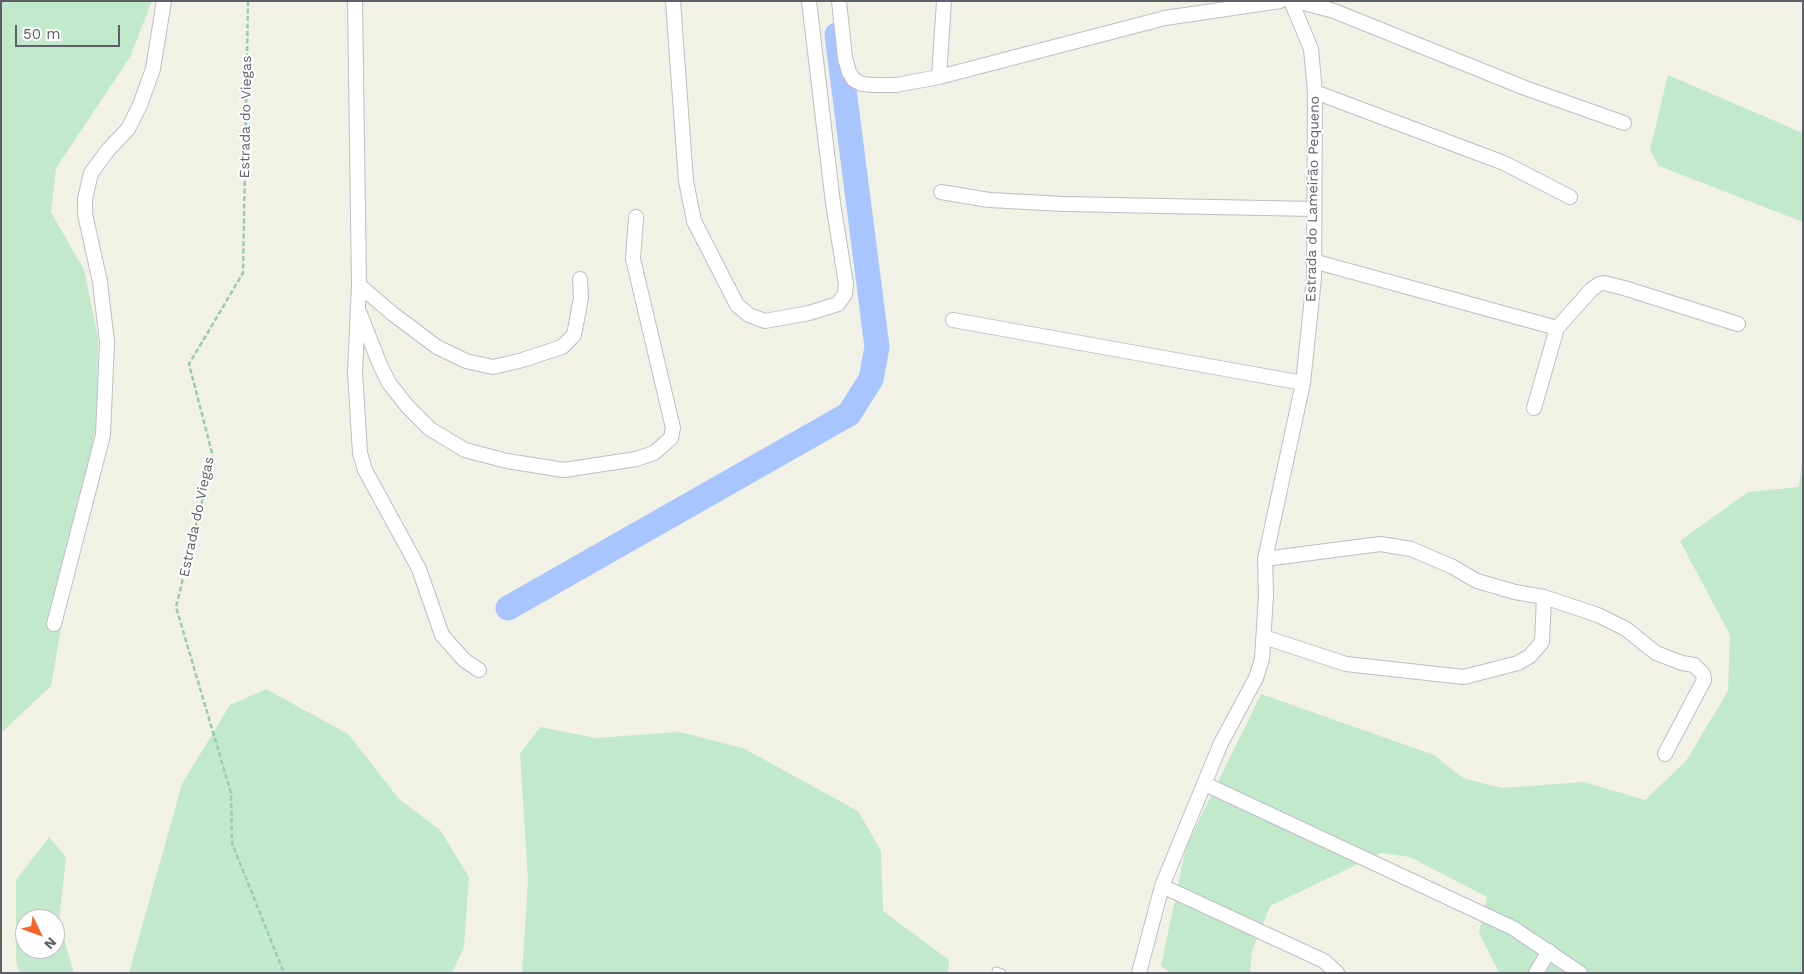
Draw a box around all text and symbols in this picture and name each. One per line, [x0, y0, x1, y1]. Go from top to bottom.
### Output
scale bar [18, 15, 122, 47]
text: 50 m [23, 25, 60, 43]
street label: Estrada do Viegas [237, 56, 255, 178]
street label: Estrada do Lameirão Pequeno [1303, 96, 1323, 302]
street label: Estrada do Viegas [176, 455, 218, 579]
north arrow [15, 909, 65, 959]
text: N [41, 934, 60, 953]

